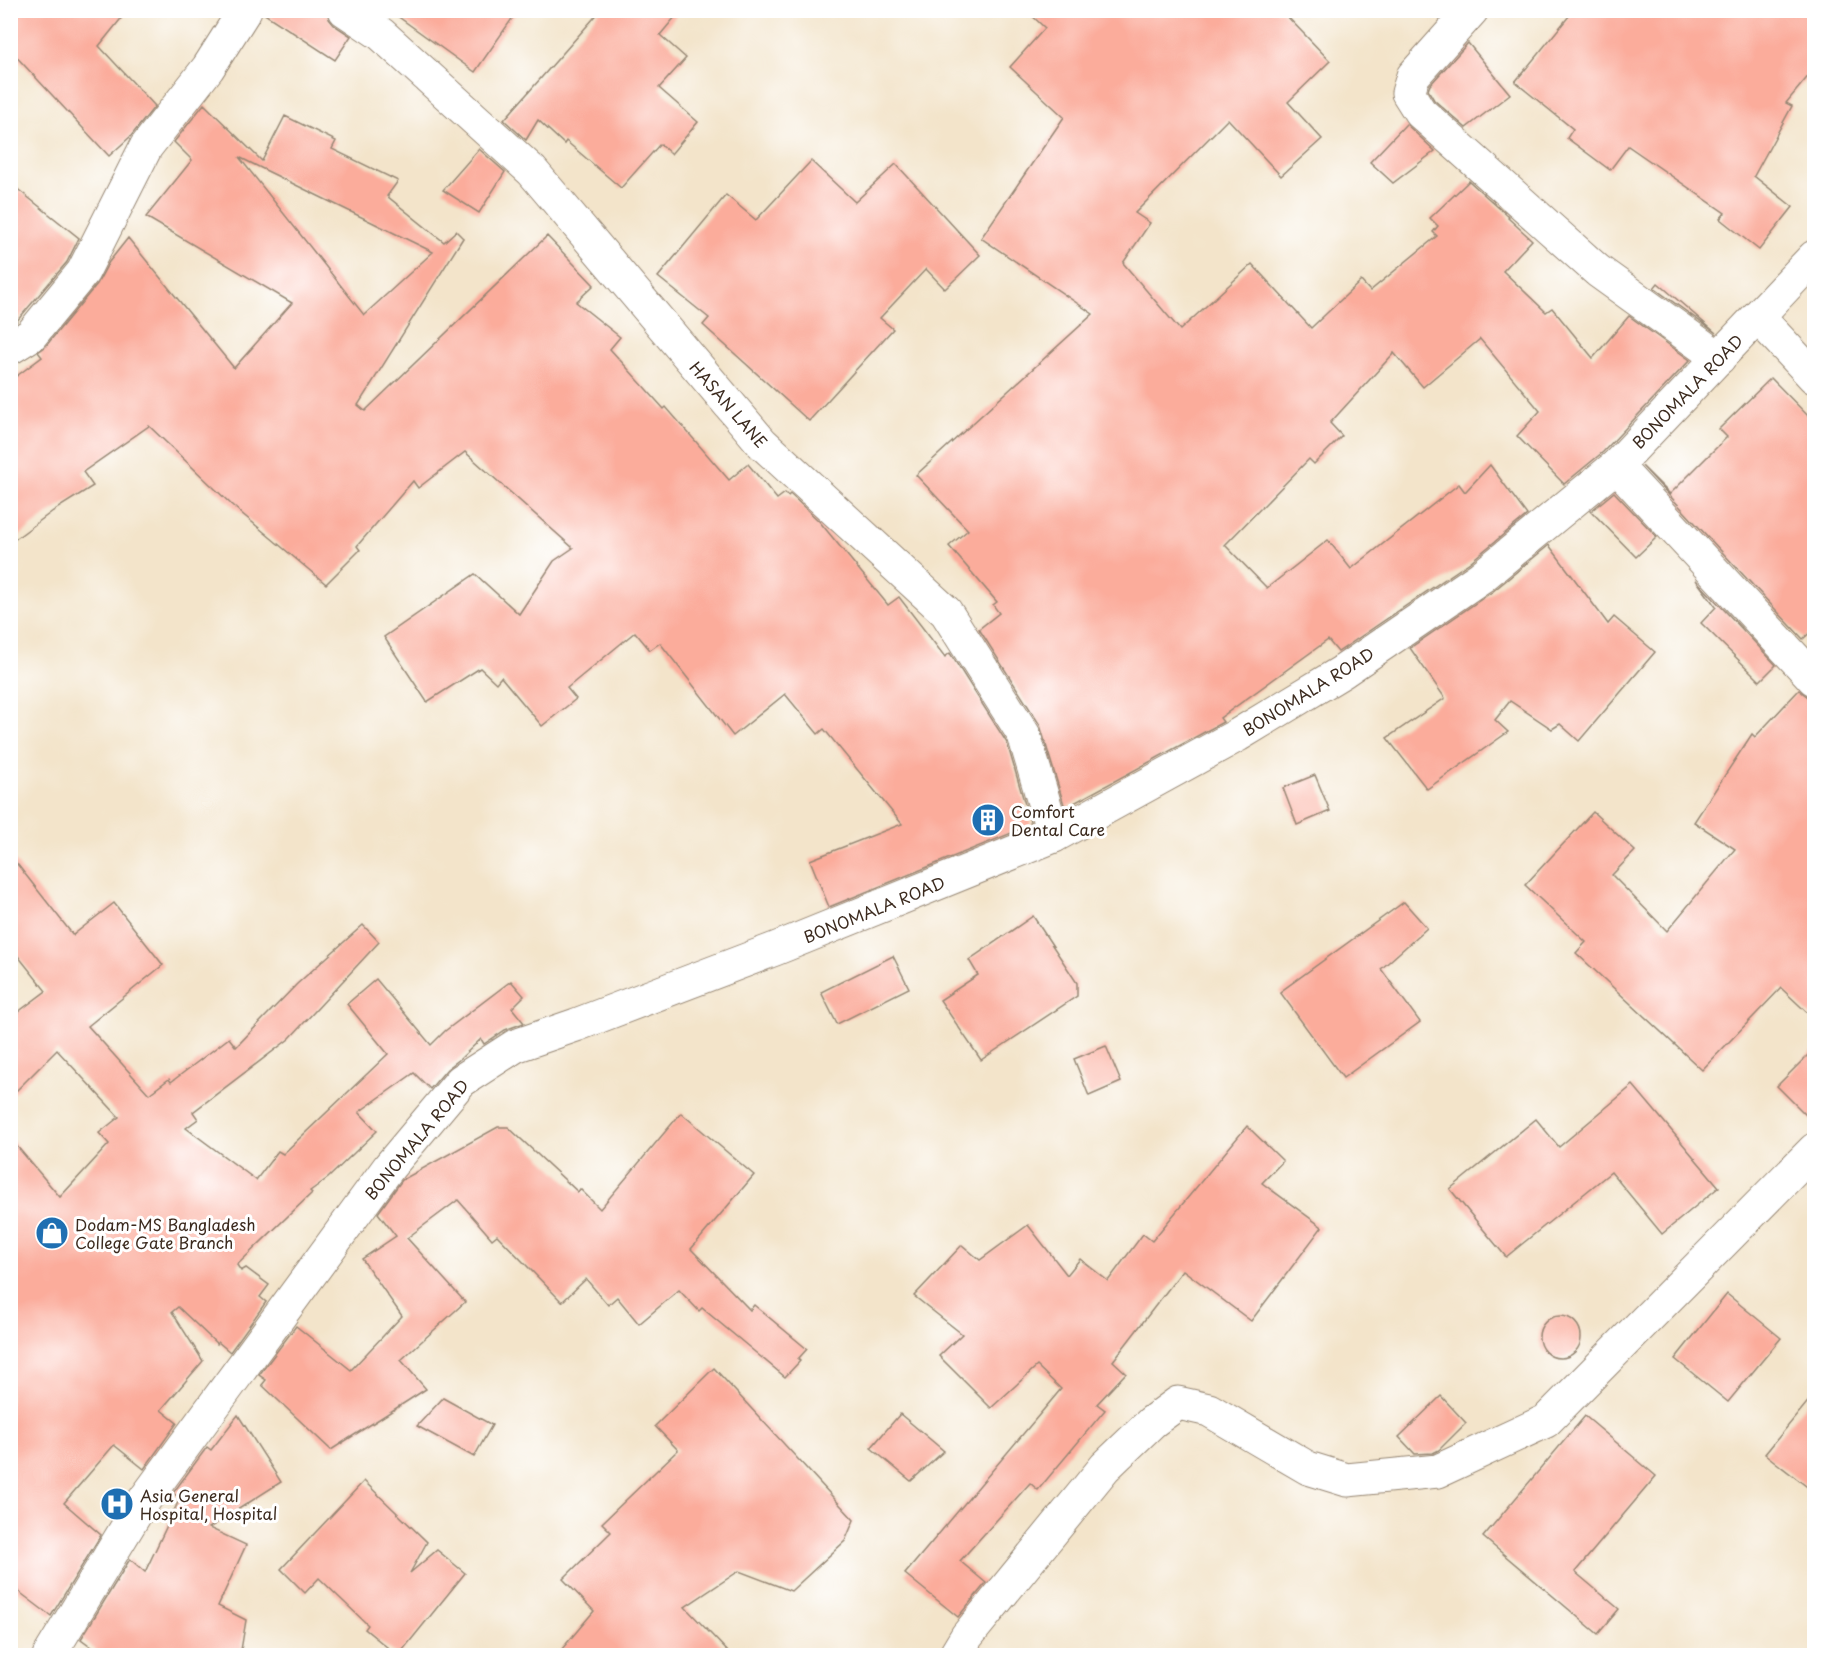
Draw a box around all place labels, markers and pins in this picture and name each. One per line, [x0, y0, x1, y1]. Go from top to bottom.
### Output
place label: Comfort Dental Care [1011, 799, 1105, 841]
building icon: Comfort Dental Care [970, 802, 1006, 838]
place label: Dodam-MS Bangladesh College Gate Branch [75, 1212, 256, 1254]
shop icon: Dodam-MS Bangladesh College Gate Branch [34, 1215, 70, 1251]
place label: Asia General Hospital, Hospital [140, 1483, 277, 1525]
hospital icon: Asia General Hospital, Hospital [99, 1486, 135, 1522]

